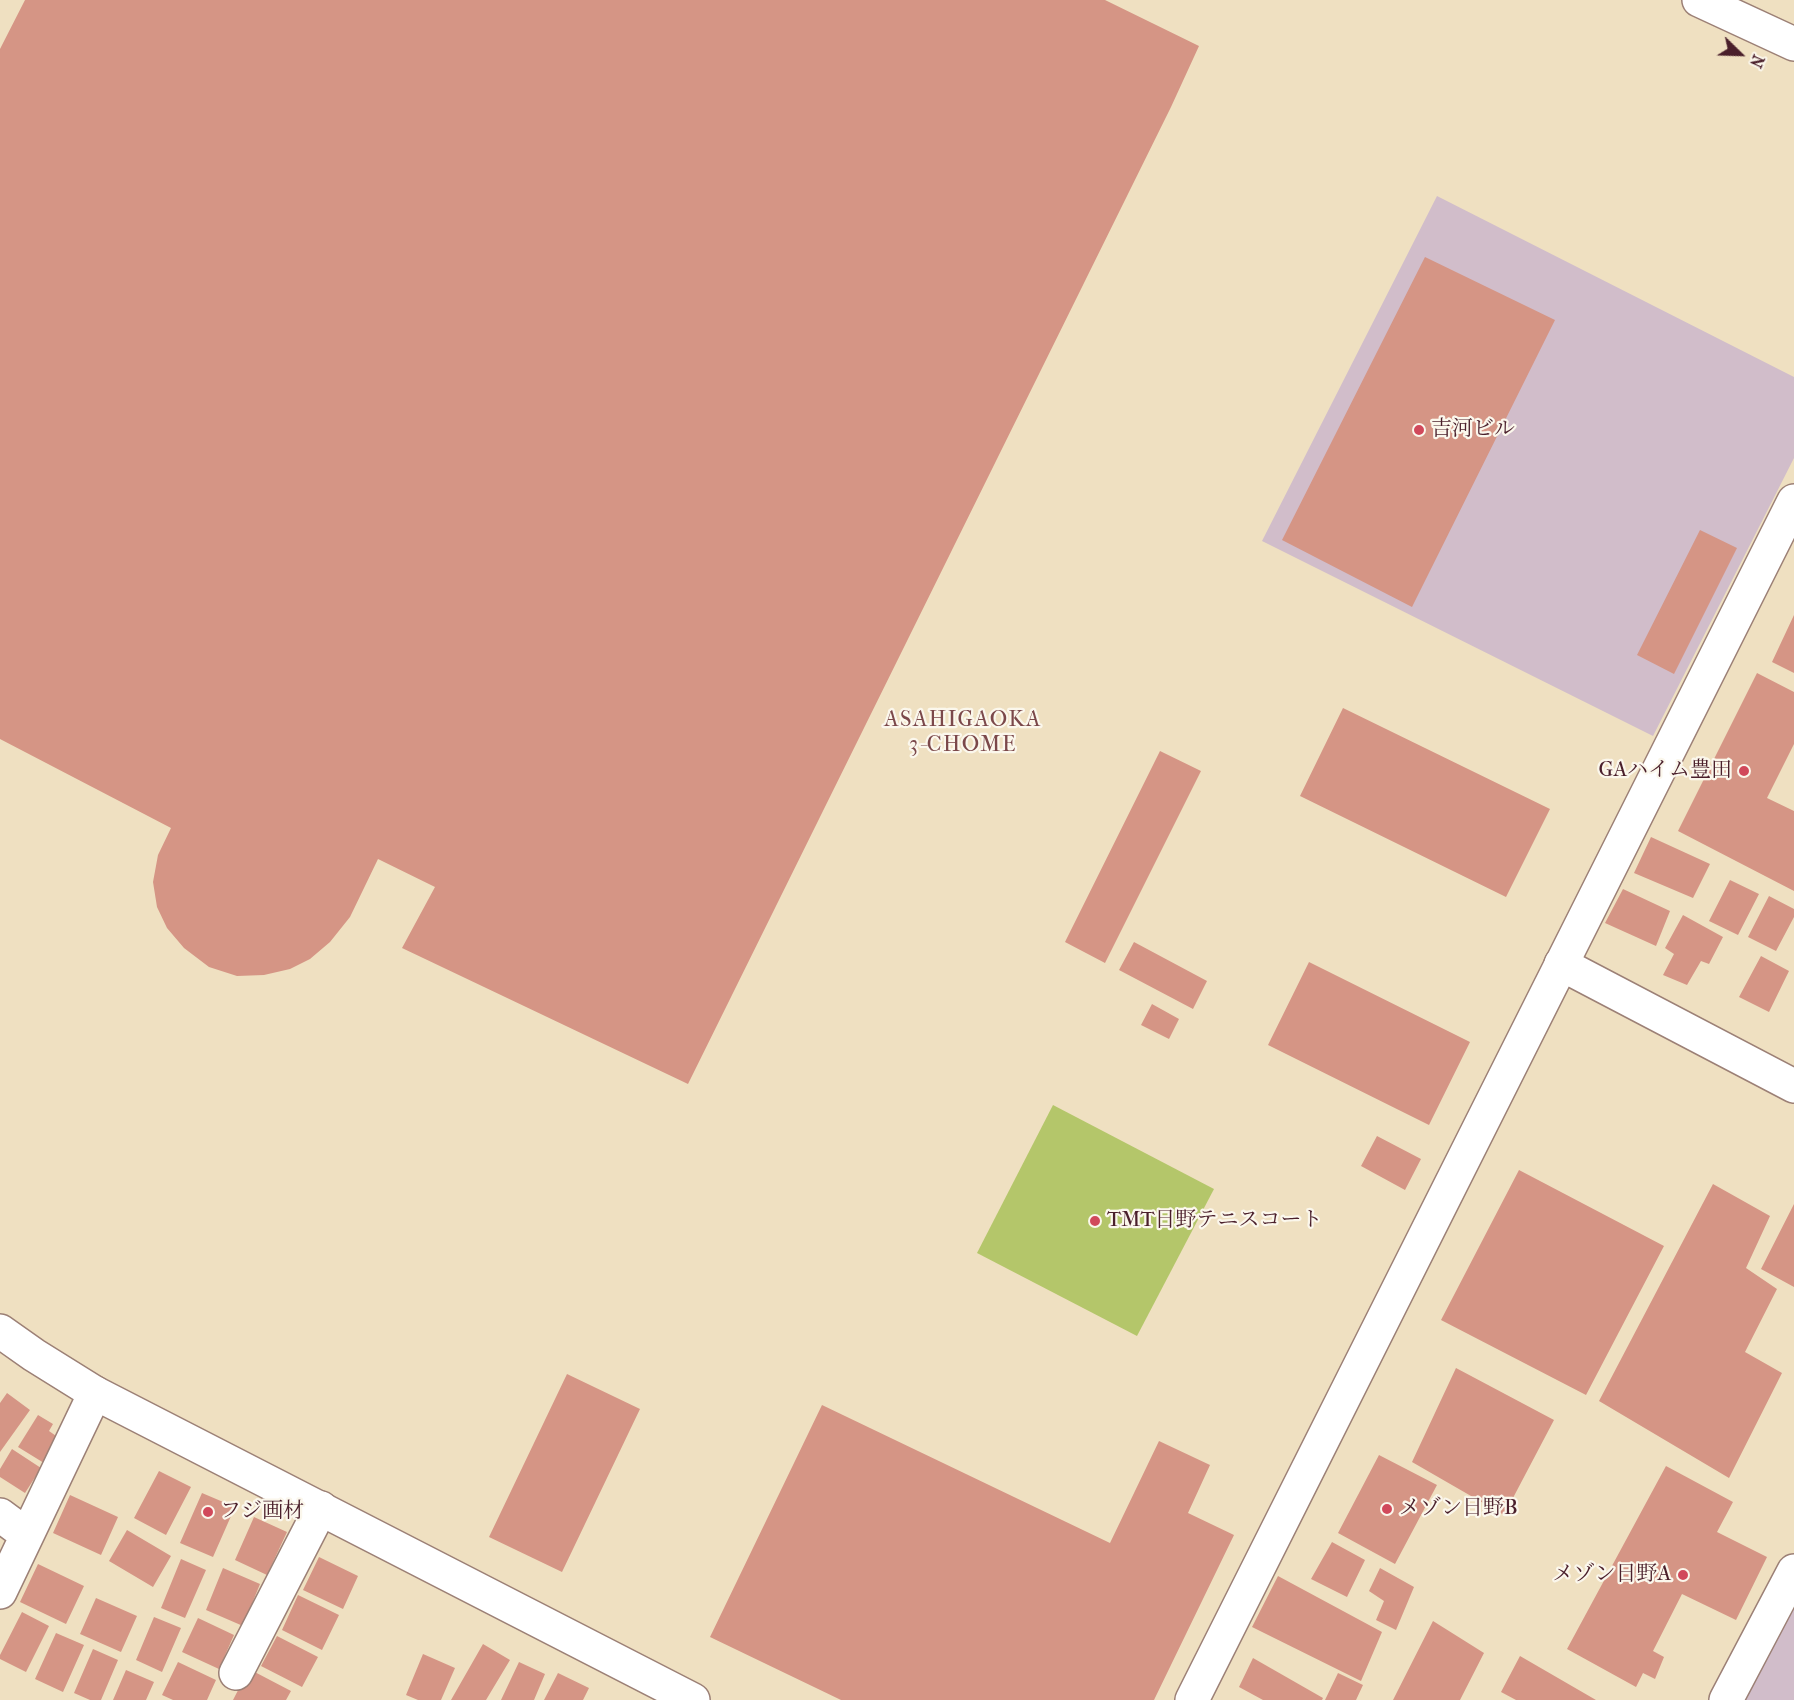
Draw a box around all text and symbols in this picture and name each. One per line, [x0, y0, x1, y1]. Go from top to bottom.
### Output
north arrow [1710, 24, 1770, 84]
text: N [1746, 52, 1768, 71]
place label: 吉河ビル [1431, 417, 1515, 443]
marker: 吉河ビル [1412, 423, 1426, 437]
district label: ASAHIGAOKA 3-CHOME [884, 708, 1042, 760]
place label: GAハイム豊田 [1599, 758, 1732, 784]
marker: GAハイム豊田 [1737, 764, 1751, 778]
place label: TMT日野テニスコート [1107, 1208, 1323, 1234]
marker: TMT日野テニスコート [1088, 1214, 1102, 1228]
place label: メゾン日野B [1399, 1496, 1518, 1522]
place label: フジ画材 [220, 1499, 304, 1525]
marker: メゾン日野B [1380, 1502, 1394, 1516]
marker: フジ画材 [201, 1505, 215, 1519]
place label: メゾン日野A [1552, 1562, 1671, 1588]
marker: メゾン日野A [1676, 1568, 1690, 1582]

